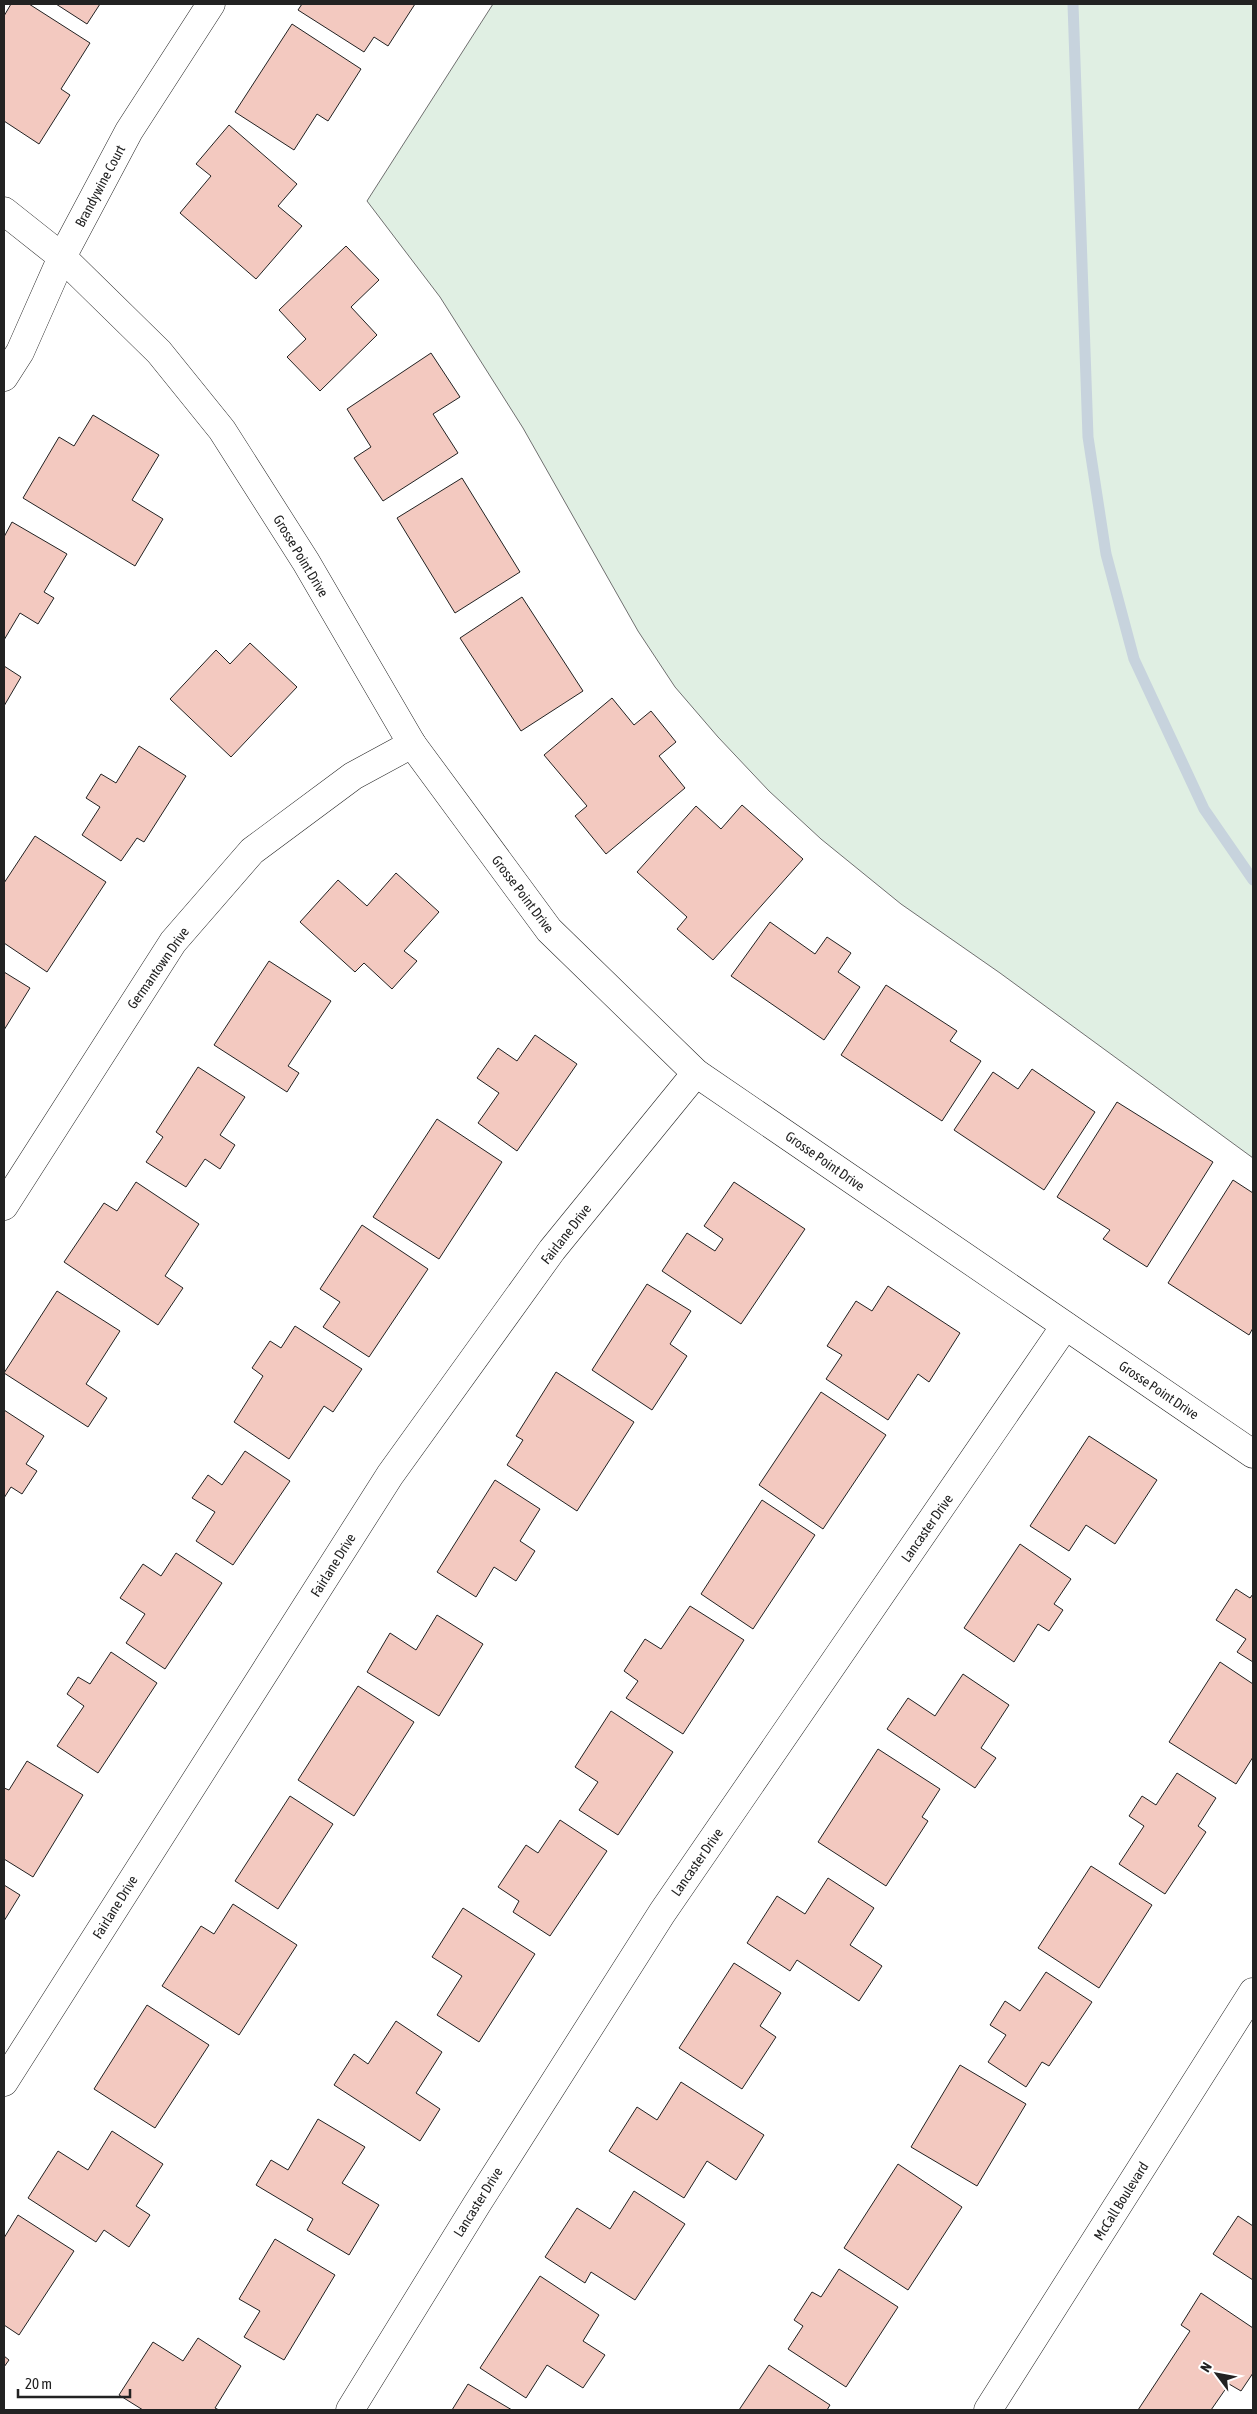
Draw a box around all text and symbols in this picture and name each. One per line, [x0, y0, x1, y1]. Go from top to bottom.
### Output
street label: Brandywine Court [72, 142, 128, 230]
street label: Grosse Point Drive [270, 512, 332, 600]
street label: Grosse Point Drive [489, 852, 557, 936]
street label: Germantown Drive [124, 924, 192, 1012]
street label: Grosse Point Drive [782, 1128, 868, 1194]
street label: Fairlane Drive [538, 1201, 594, 1267]
street label: Grosse Point Drive [1116, 1357, 1202, 1423]
street label: Lancaster Drive [898, 1491, 956, 1565]
street label: Fairlane Drive [307, 1530, 359, 1600]
street label: Lancaster Drive [668, 1825, 726, 1899]
street label: Fairlane Drive [89, 1872, 141, 1942]
street label: McCall Boulevard [1091, 2159, 1151, 2243]
street label: Lancaster Drive [450, 2164, 506, 2240]
north arrow [1192, 2349, 1242, 2399]
text: N [1197, 2359, 1215, 2375]
scale bar [18, 2366, 130, 2398]
text: 20 m [25, 2375, 52, 2392]

